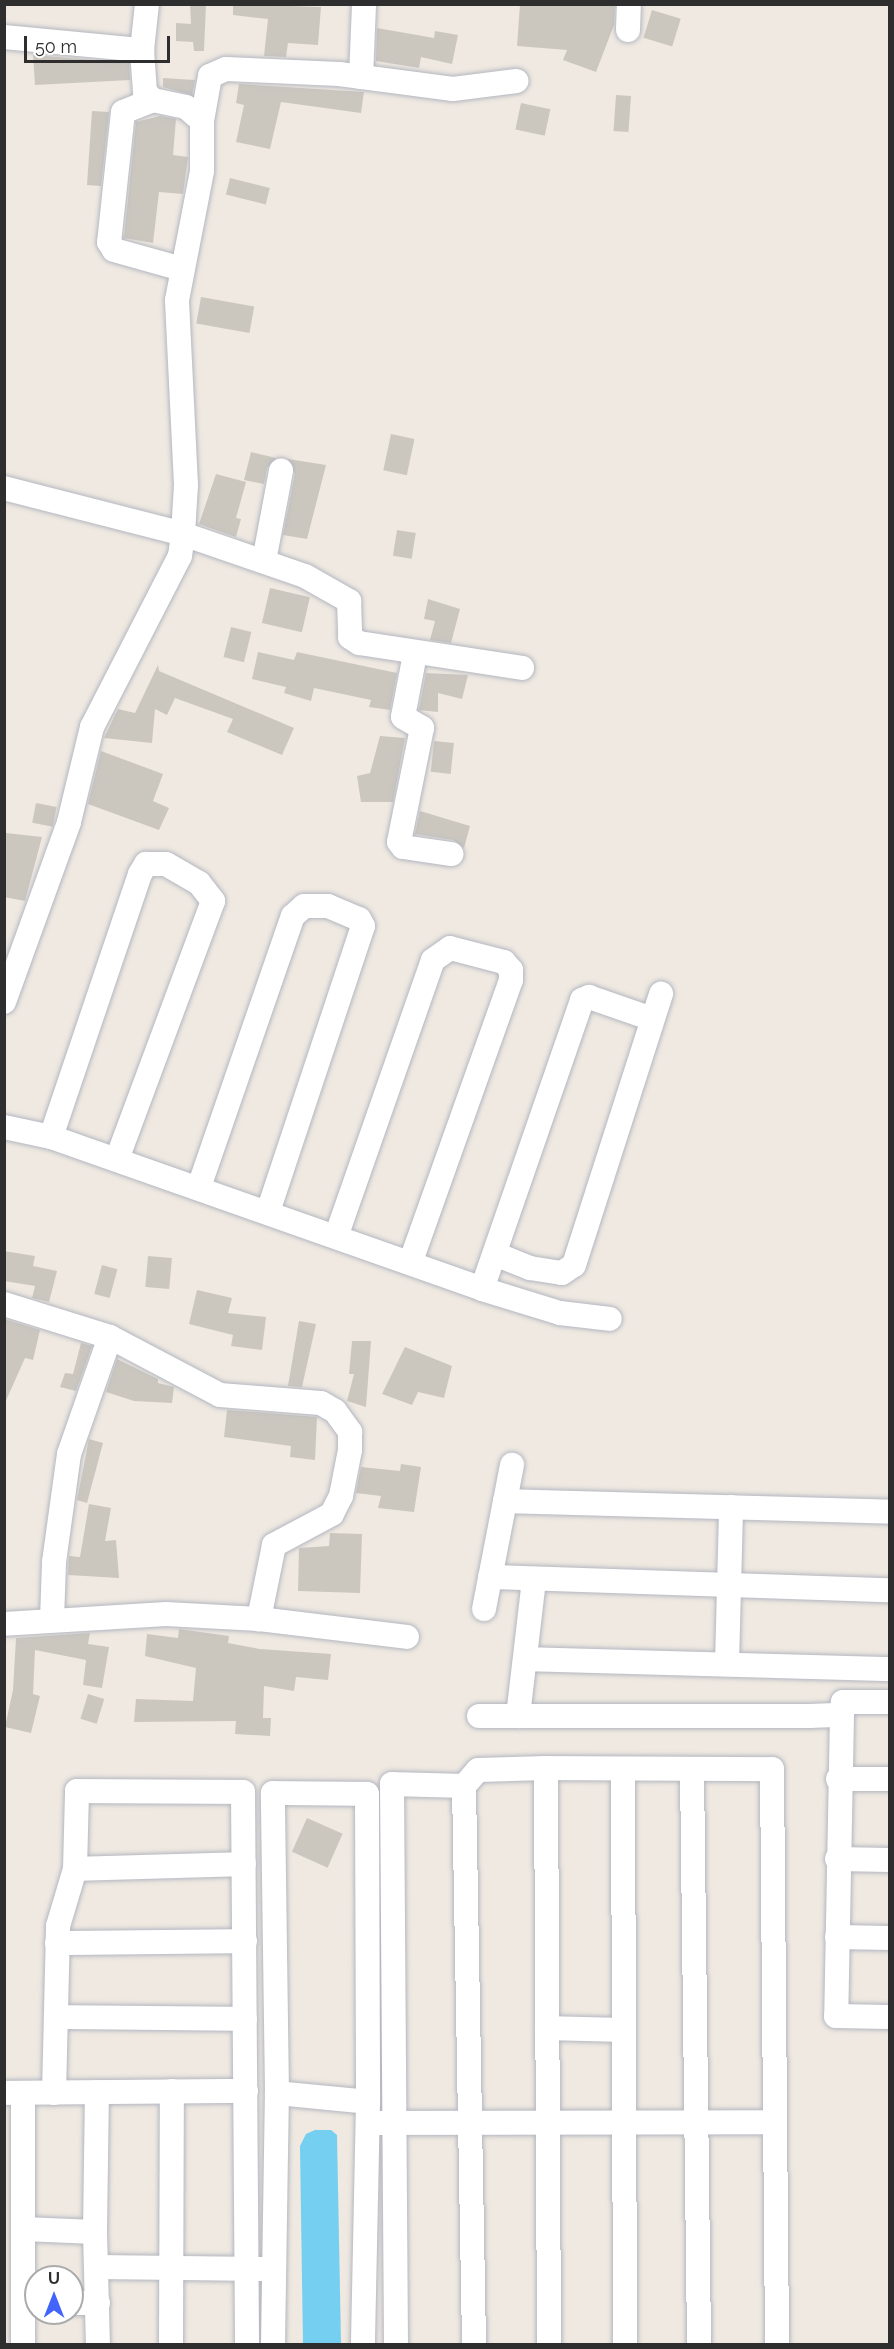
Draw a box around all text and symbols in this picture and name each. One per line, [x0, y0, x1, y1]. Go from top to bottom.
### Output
scale bar [27, 24, 172, 62]
text: 50 m [35, 36, 77, 57]
north arrow [24, 2265, 84, 2325]
text: U [48, 2269, 60, 2288]

